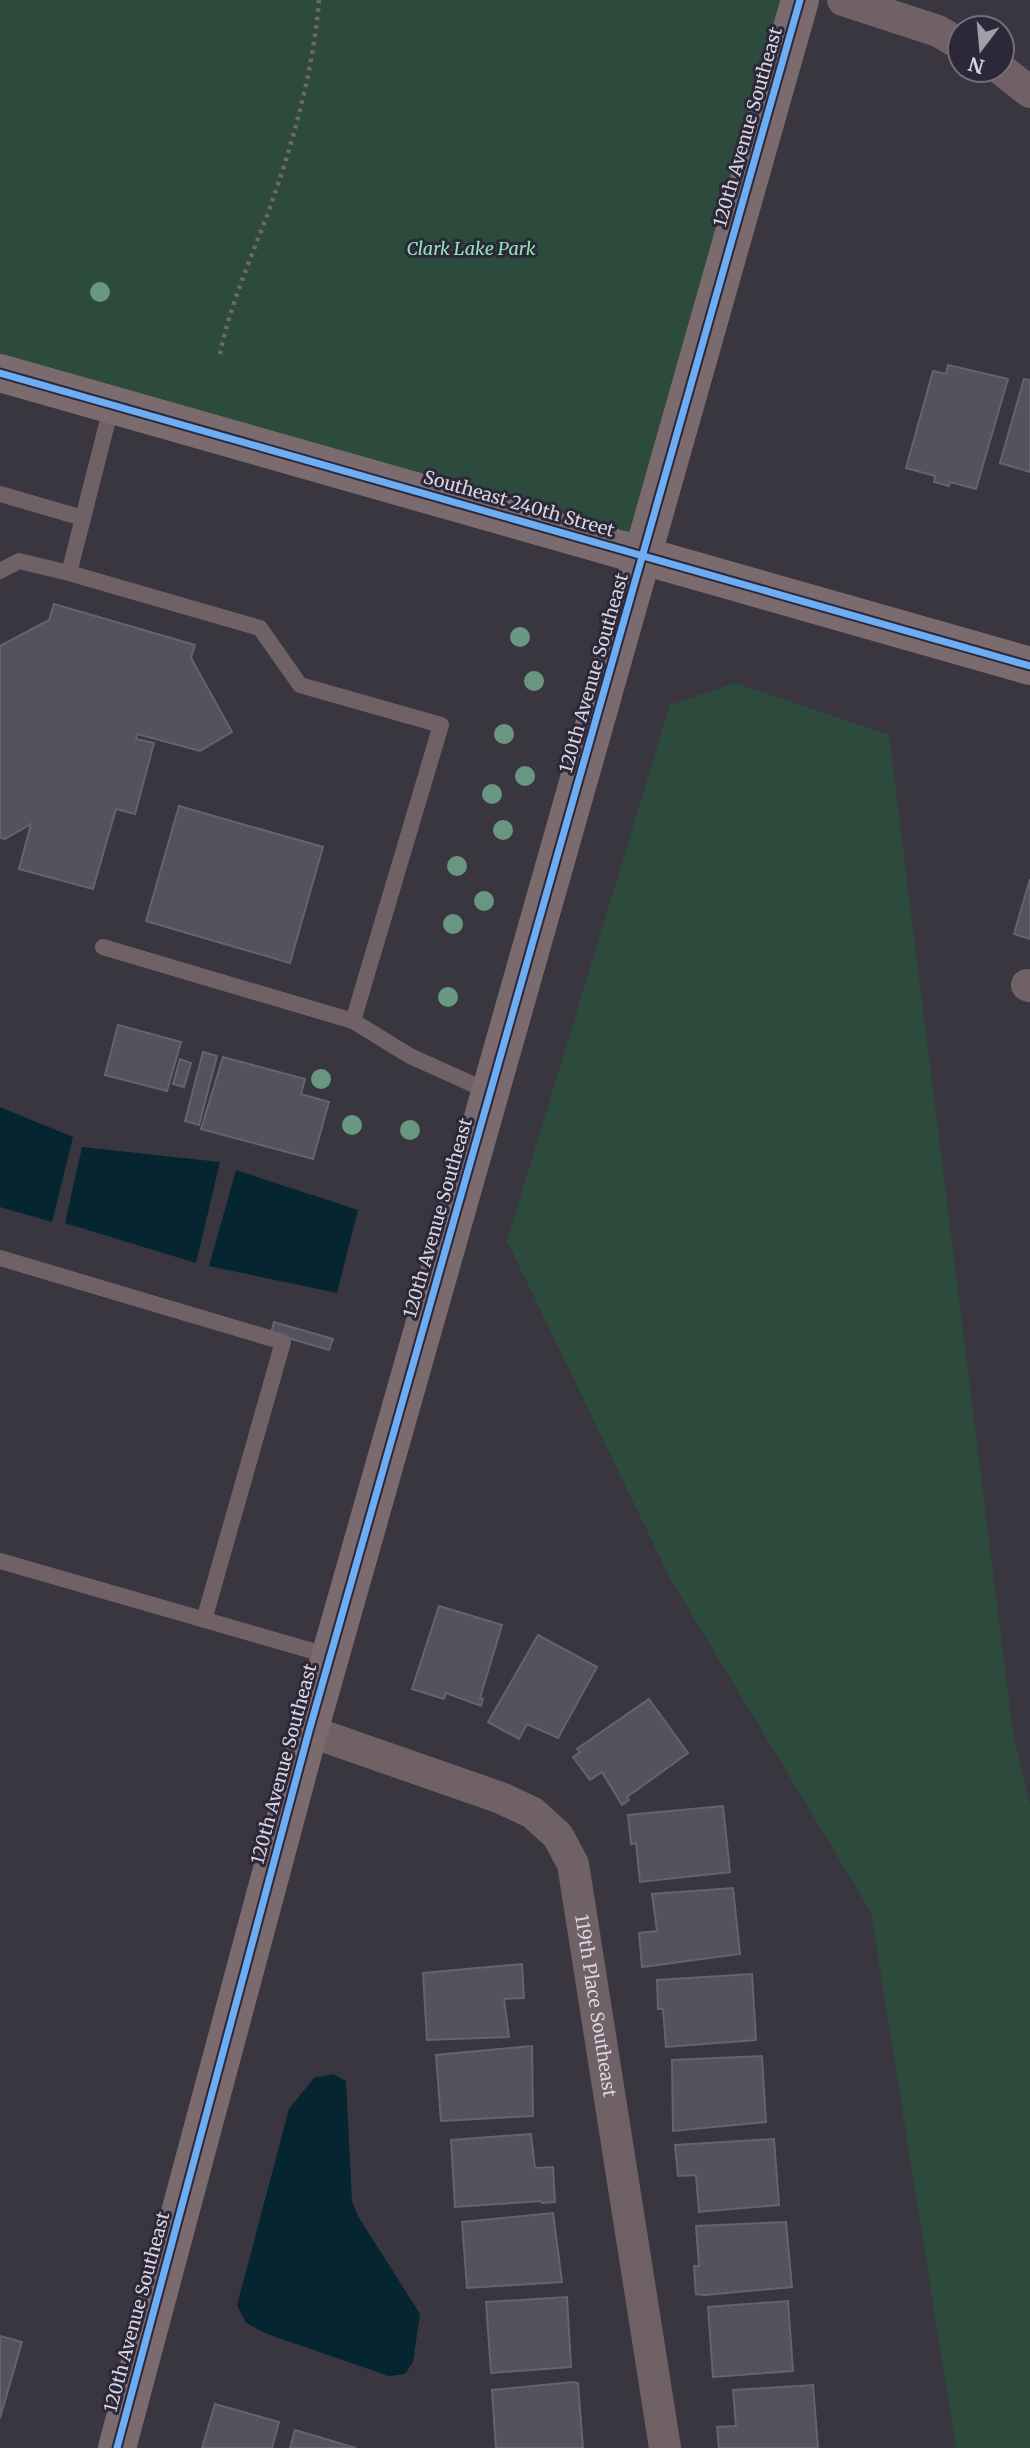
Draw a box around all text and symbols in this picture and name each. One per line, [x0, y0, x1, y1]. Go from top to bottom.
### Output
north arrow [946, 14, 1016, 84]
street label: 120th Avenue Southeast [708, 24, 787, 229]
text: N [966, 52, 987, 79]
park label: Clark Lake Park [406, 237, 536, 260]
street label: Southeast 240th Street [421, 465, 617, 542]
street label: 120th Avenue Southeast [554, 570, 633, 775]
street label: 120th Avenue Southeast [398, 1115, 477, 1320]
street label: 120th Avenue Southeast [246, 1661, 321, 1867]
street label: 119th Place Southeast [570, 1913, 622, 2099]
street label: 120th Avenue Southeast [99, 2209, 174, 2415]

